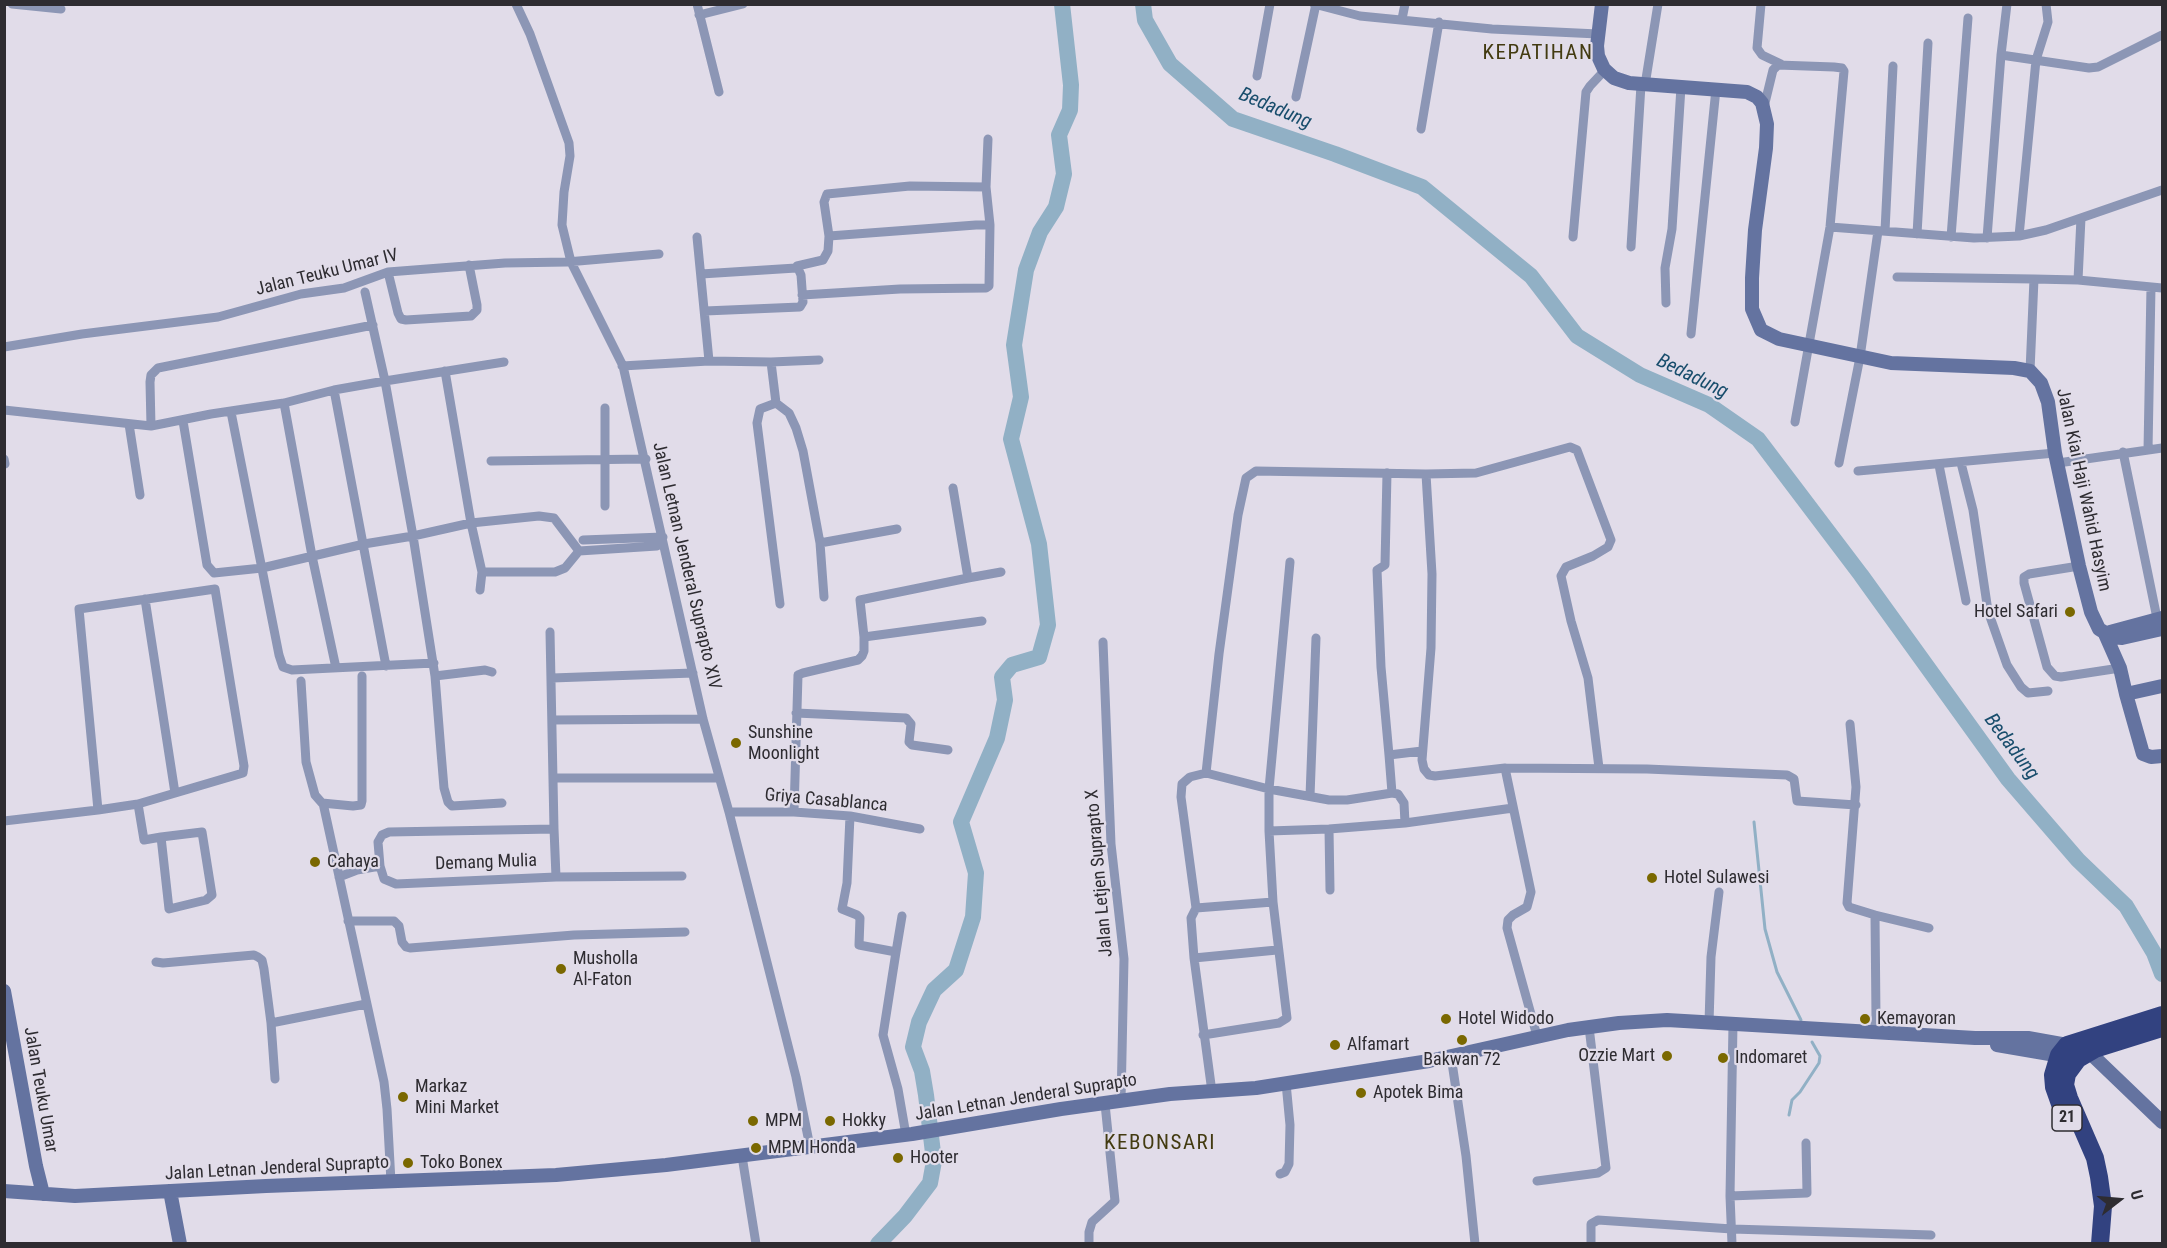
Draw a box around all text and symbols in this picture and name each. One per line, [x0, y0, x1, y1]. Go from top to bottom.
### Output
district label: KEPATIHAN [1483, 41, 1593, 67]
water label: Bedadung [1235, 83, 1315, 135]
street label: Jalan Teuku Umar IV [254, 245, 400, 301]
water label: Bedadung [1652, 349, 1732, 405]
street label: Jalan Kiai Haji Wahid Hasyim [2051, 387, 2115, 593]
street label: Jalan Letnan Jenderal Suprapto XIV [647, 440, 725, 692]
place label: Hotel Safari [1974, 601, 2058, 623]
marker: Hotel Safari [2063, 605, 2077, 619]
water label: Bedadung [1978, 709, 2044, 785]
place label: Sunshine Moonlight [748, 722, 820, 764]
marker: Sunshine Moonlight [729, 736, 743, 750]
street label: Griya Casablanca [764, 785, 888, 817]
street label: Jalan Letjen Suprapto X [1082, 788, 1118, 958]
street label: Demang Mulia [435, 850, 537, 876]
place label: Cahaya [327, 851, 379, 873]
marker: Cahaya [308, 855, 322, 869]
place label: Hotel Sulawesi [1664, 867, 1769, 889]
marker: Hotel Sulawesi [1645, 871, 1659, 885]
place label: Musholla Al-Faton [573, 948, 638, 990]
marker: Musholla Al-Faton [554, 962, 568, 976]
place label: Hotel Widodo [1458, 1008, 1554, 1030]
place label: Kemayoran [1877, 1008, 1956, 1030]
marker: Hotel Widodo [1439, 1012, 1453, 1026]
marker: Kemayoran [1858, 1012, 1872, 1026]
street label: Jalan Teuku Umar [18, 1025, 62, 1155]
marker: Bakwan 72 [1455, 1033, 1469, 1047]
place label: Alfamart [1347, 1034, 1409, 1056]
marker: Alfamart [1328, 1038, 1342, 1052]
place label: Ozzie Mart [1578, 1045, 1655, 1067]
place label: Indomaret [1735, 1047, 1807, 1069]
place label: Bakwan 72 [1423, 1049, 1501, 1071]
marker: Ozzie Mart [1660, 1049, 1674, 1063]
marker: Indomaret [1716, 1051, 1730, 1065]
street label: Jalan Letnan Jenderal Suprapto [913, 1070, 1139, 1126]
place label: Markaz Mini Market [415, 1076, 499, 1118]
place label: Apotek Bima [1373, 1082, 1463, 1104]
marker: Apotek Bima [1354, 1086, 1368, 1100]
marker: Markaz Mini Market [396, 1090, 410, 1104]
road number: 21 [2052, 1105, 2082, 1131]
place label: MPM [765, 1110, 802, 1132]
place label: Hokky [842, 1110, 886, 1132]
marker: MPM [746, 1114, 760, 1128]
marker: Hokky [823, 1114, 837, 1128]
district label: KEBONSARI [1104, 1131, 1216, 1157]
place label: MPM Honda [768, 1137, 856, 1159]
marker: MPM Honda [749, 1141, 763, 1155]
place label: Hooter [910, 1147, 958, 1169]
marker: Hooter [891, 1151, 905, 1165]
street label: Jalan Letnan Jenderal Suprapto [164, 1152, 390, 1186]
place label: Toko Bonex [420, 1152, 503, 1174]
marker: Toko Bonex [401, 1156, 415, 1170]
north arrow [2089, 1170, 2149, 1230]
text: U [2126, 1188, 2147, 1202]

